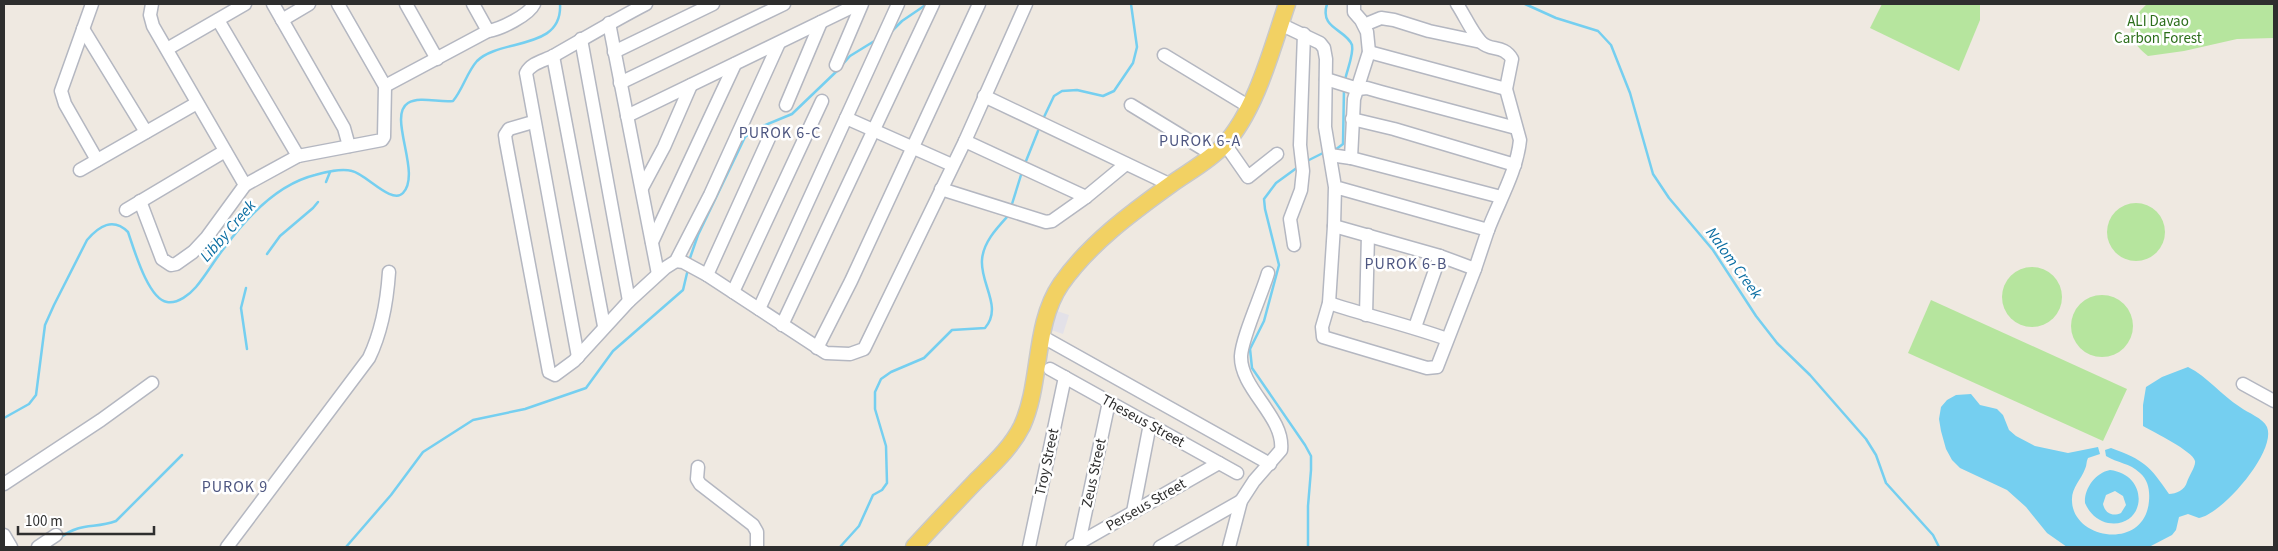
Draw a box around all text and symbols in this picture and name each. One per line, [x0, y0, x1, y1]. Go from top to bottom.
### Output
park label: ALI Davao Carbon Forest [2114, 11, 2202, 49]
district label: PUROK 6-C [739, 122, 821, 144]
district label: PUROK 6-A [1159, 130, 1241, 152]
water label: Libby Creek [195, 195, 261, 267]
water label: Nalom Creek [1700, 223, 1768, 304]
district label: PUROK 6-B [1365, 253, 1447, 275]
street label: Theseus Street [1098, 389, 1188, 453]
street label: Troy Street [1030, 427, 1064, 497]
street label: Zeus Street [1076, 436, 1112, 510]
street label: Perseus Street [1102, 474, 1190, 536]
district label: PUROK 9 [202, 476, 268, 498]
scale bar [18, 504, 154, 536]
text: 100 m [25, 511, 63, 532]

